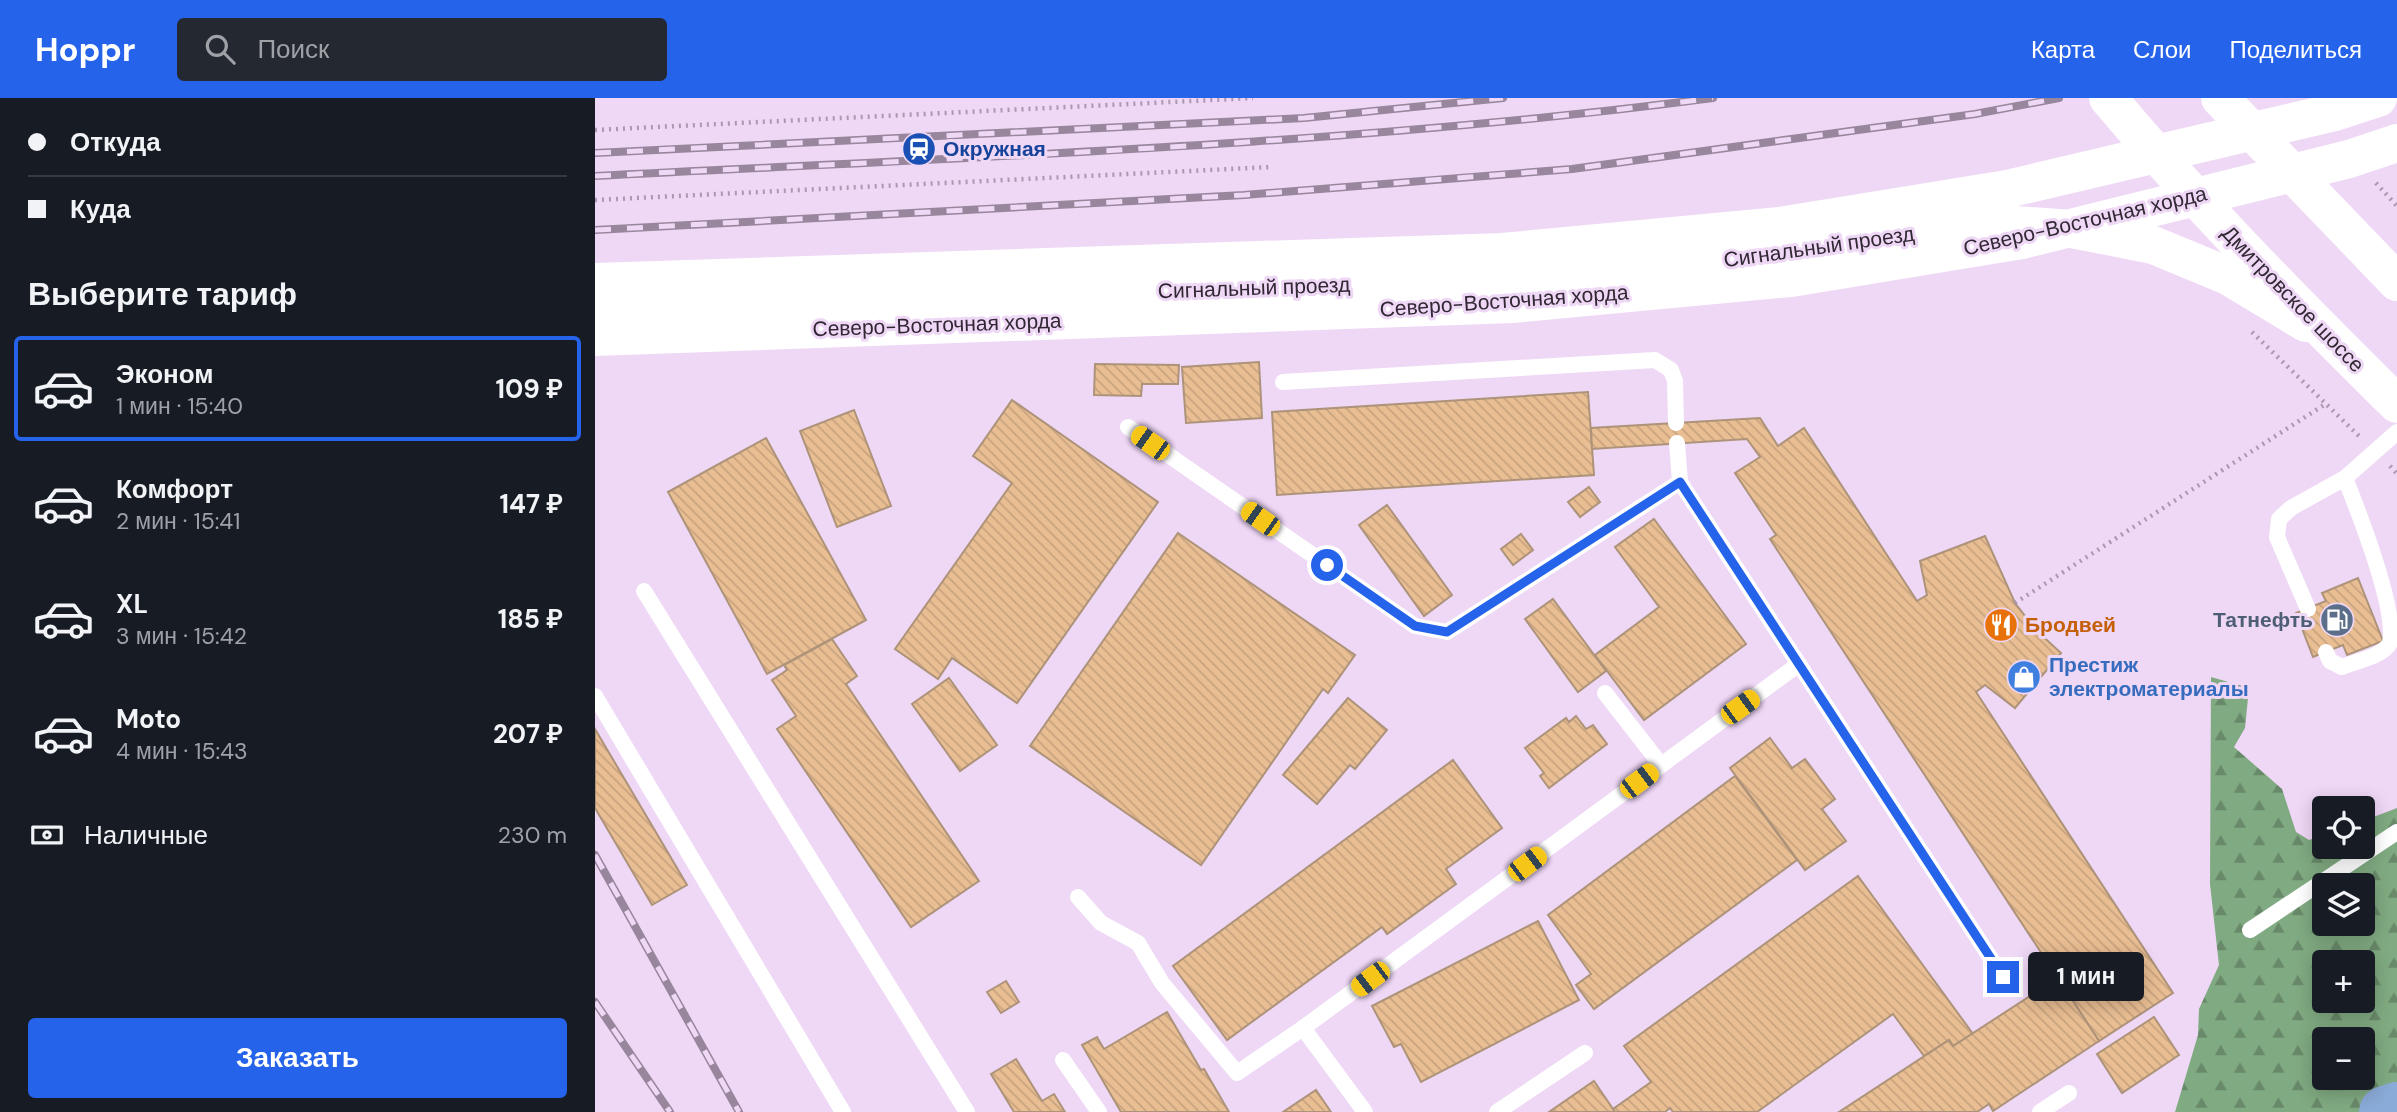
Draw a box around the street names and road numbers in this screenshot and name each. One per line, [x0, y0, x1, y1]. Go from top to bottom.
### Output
street label: Северо-Восточная хорда [1960, 179, 2210, 263]
street label: Дмитровское шоссе [2215, 219, 2371, 379]
street label: Сигнальный проезд [1722, 220, 1916, 274]
street label: Сигнальный проезд [1157, 271, 1351, 305]
street label: Северо-Восточная хорда [1379, 278, 1630, 324]
street label: Северо-Восточная хорда [812, 307, 1062, 343]

